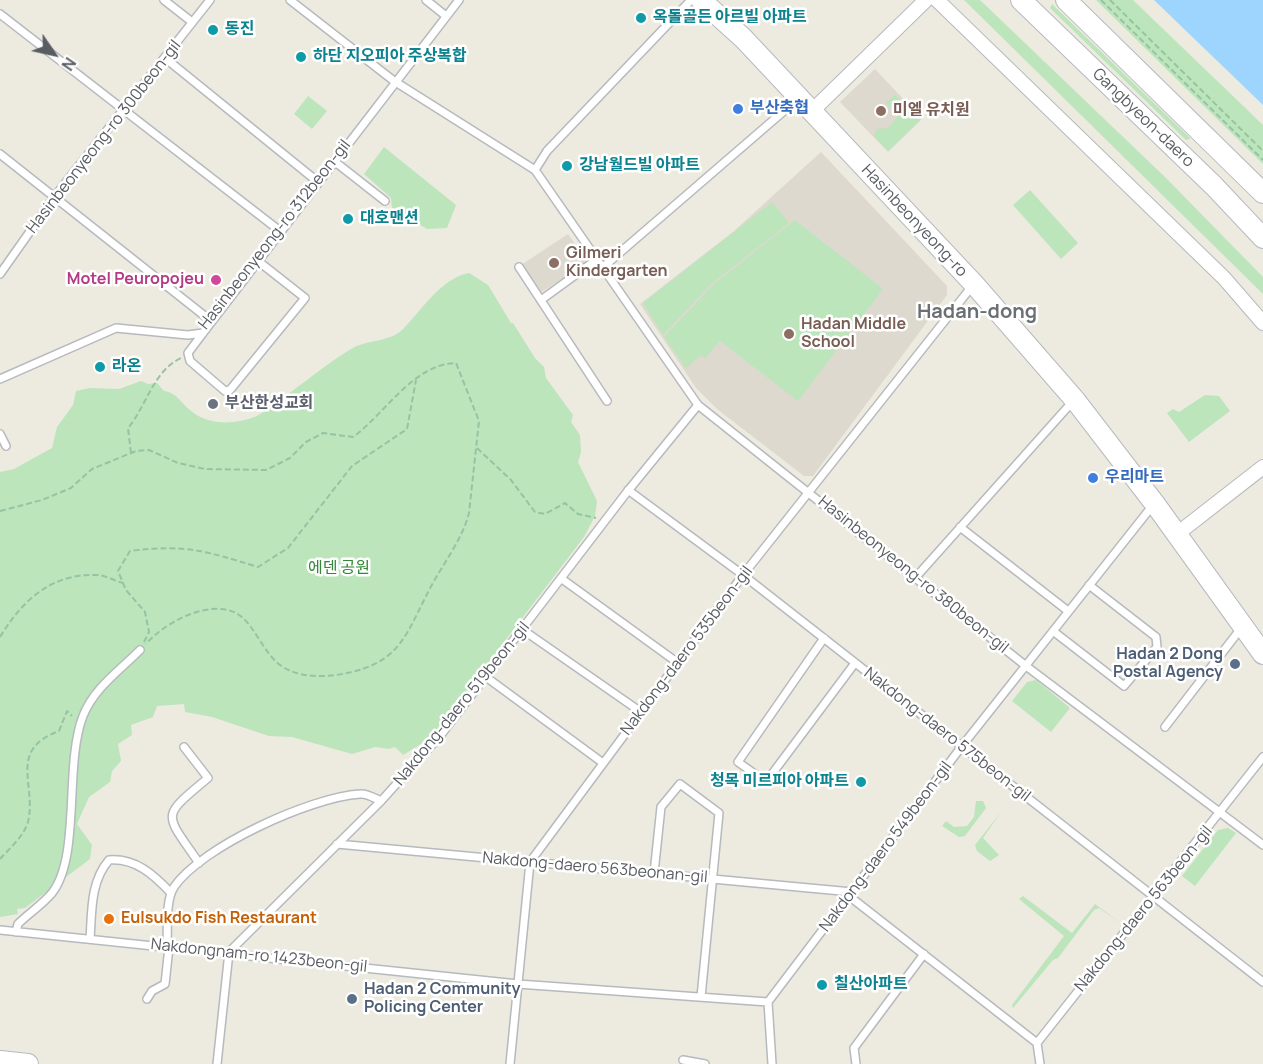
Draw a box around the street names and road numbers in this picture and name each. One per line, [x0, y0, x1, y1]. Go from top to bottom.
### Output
street label: Hasinbeonyeong-ro 300beon-gil [23, 37, 185, 237]
street label: Gangbyeon-daero [1088, 65, 1198, 171]
street label: Hasinbeonyeong-ro 312beon-gil [195, 136, 355, 334]
street label: Hasinbeonyeong-ro [857, 161, 971, 281]
street label: Hasinbeonyeong-ro 380beon-gil [814, 492, 1012, 658]
street label: Nakdong-daero 535beon-gil [617, 563, 757, 739]
street label: Nakdong-daero 519beon-gil [390, 618, 534, 790]
street label: Nakdong-daero 575beon-gil [860, 664, 1034, 806]
street label: Nakdong-daero 549beon-gil [816, 758, 956, 936]
street label: Nakdong-daero 563beon-gil [1071, 822, 1217, 996]
street label: Nakdong-daero 563beonan-gil [482, 849, 708, 887]
street label: Nakdongnam-ro 1423beon-gil [150, 935, 368, 977]

